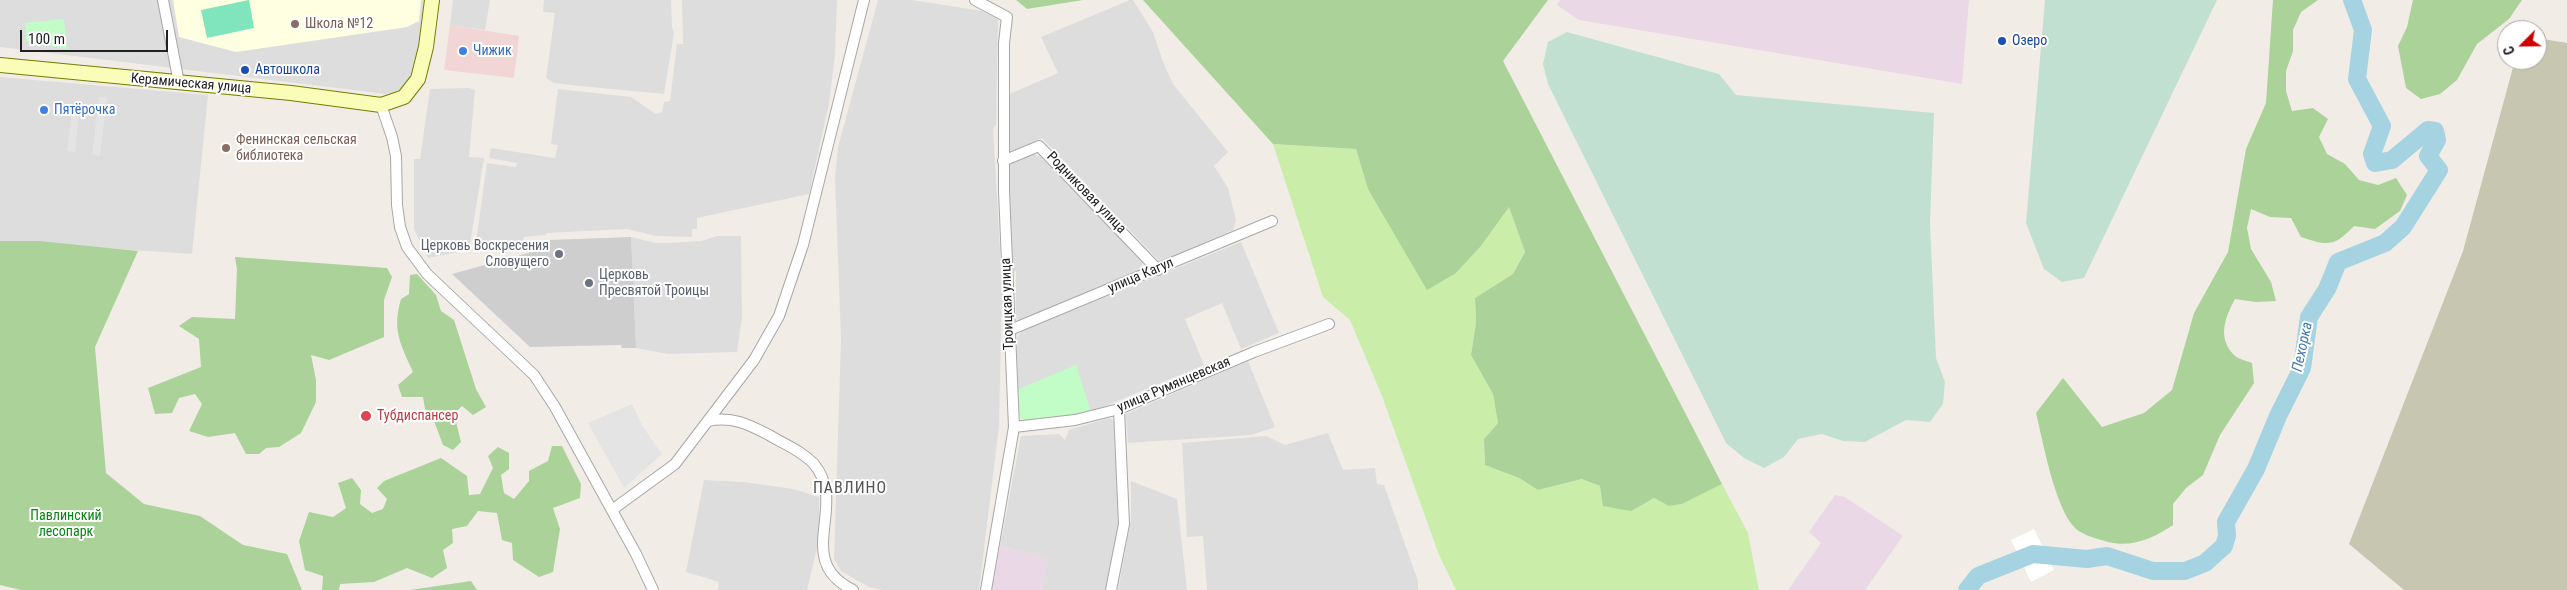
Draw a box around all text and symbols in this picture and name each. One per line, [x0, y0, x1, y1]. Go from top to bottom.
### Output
place label: Школа №12 [305, 16, 373, 32]
marker: Школа №12 [289, 18, 301, 30]
scale bar [22, 20, 170, 52]
north arrow [2497, 20, 2547, 70]
text: 100 m [28, 30, 65, 48]
place label: Озеро [2012, 33, 2047, 49]
marker: Озеро [1996, 35, 2008, 47]
place label: Чижик [473, 43, 512, 59]
text: С [2500, 44, 2518, 57]
marker: Чижик [457, 45, 469, 57]
place label: Автошкола [255, 62, 320, 78]
marker: Автошкола [239, 64, 251, 76]
street label: Керамическая улица [130, 70, 252, 98]
place label: Пятёрочка [54, 102, 115, 118]
marker: Пятёрочка [38, 104, 50, 116]
place label: Фенинская сельская библиотека [236, 132, 357, 164]
marker: Фенинская сельская библиотека [220, 142, 232, 154]
street label: Родниковая улица [1043, 149, 1129, 237]
place label: Церковь Воскресения Словущего [421, 238, 549, 270]
marker: Церковь Воскресения Словущего [553, 248, 565, 260]
street label: улица Кагул [1106, 255, 1176, 297]
street label: Троицкая улица [998, 258, 1018, 350]
place label: Церковь Пресвятой Троицы [599, 267, 709, 300]
marker: Церковь Пресвятой Троицы [583, 277, 595, 289]
water label: Пехорка [2289, 320, 2317, 374]
street label: улица Румянцевская [1115, 354, 1233, 416]
place label: Тубдиспансер [377, 408, 458, 424]
marker: Тубдиспансер [359, 409, 373, 423]
district label: ПАВЛИНО [812, 479, 888, 499]
park label: Павлинский лесопарк [30, 508, 102, 540]

